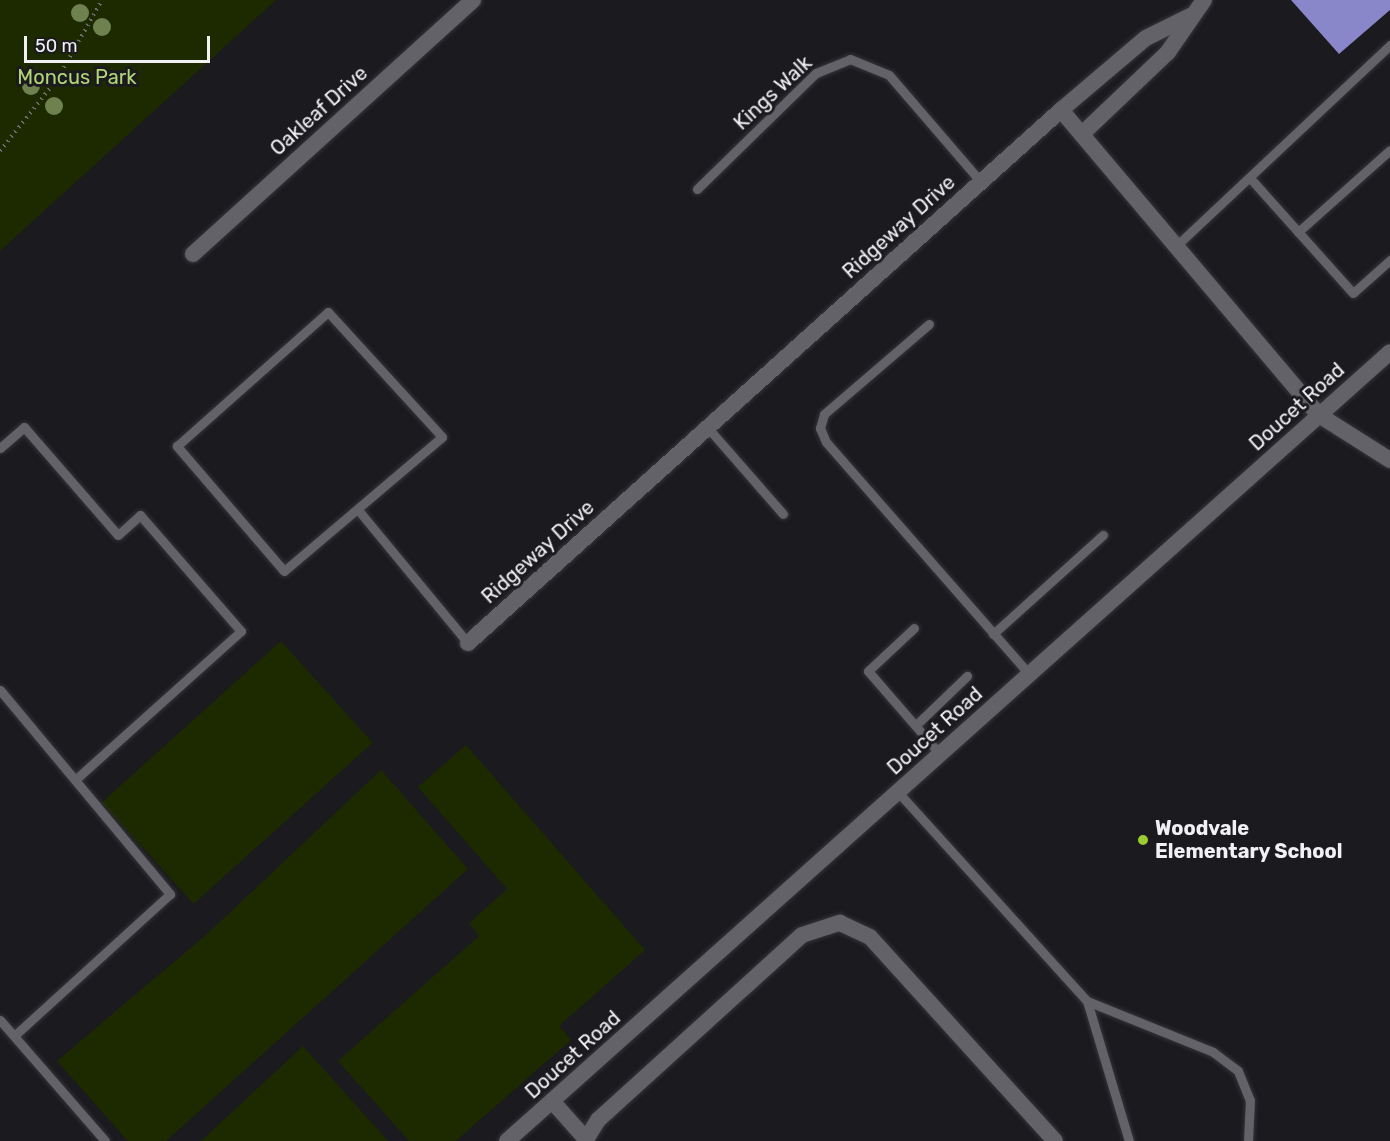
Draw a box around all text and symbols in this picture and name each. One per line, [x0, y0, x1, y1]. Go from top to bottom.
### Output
scale bar [27, 24, 213, 62]
text: 50 m [35, 35, 78, 57]
street label: Kings Walk [729, 51, 817, 135]
street label: Oakleaf Drive [265, 61, 373, 161]
park label: Moncus Park [17, 65, 137, 89]
street label: Ridgeway Drive [838, 170, 960, 284]
street label: Doucet Road [1245, 358, 1349, 456]
street label: Ridgeway Drive [477, 495, 599, 609]
street label: Doucet Road [883, 682, 987, 780]
place label: Woodvale Elementary School [1155, 816, 1343, 863]
marker: Woodvale Elementary School [1136, 833, 1150, 847]
street label: Doucet Road [521, 1006, 625, 1104]

